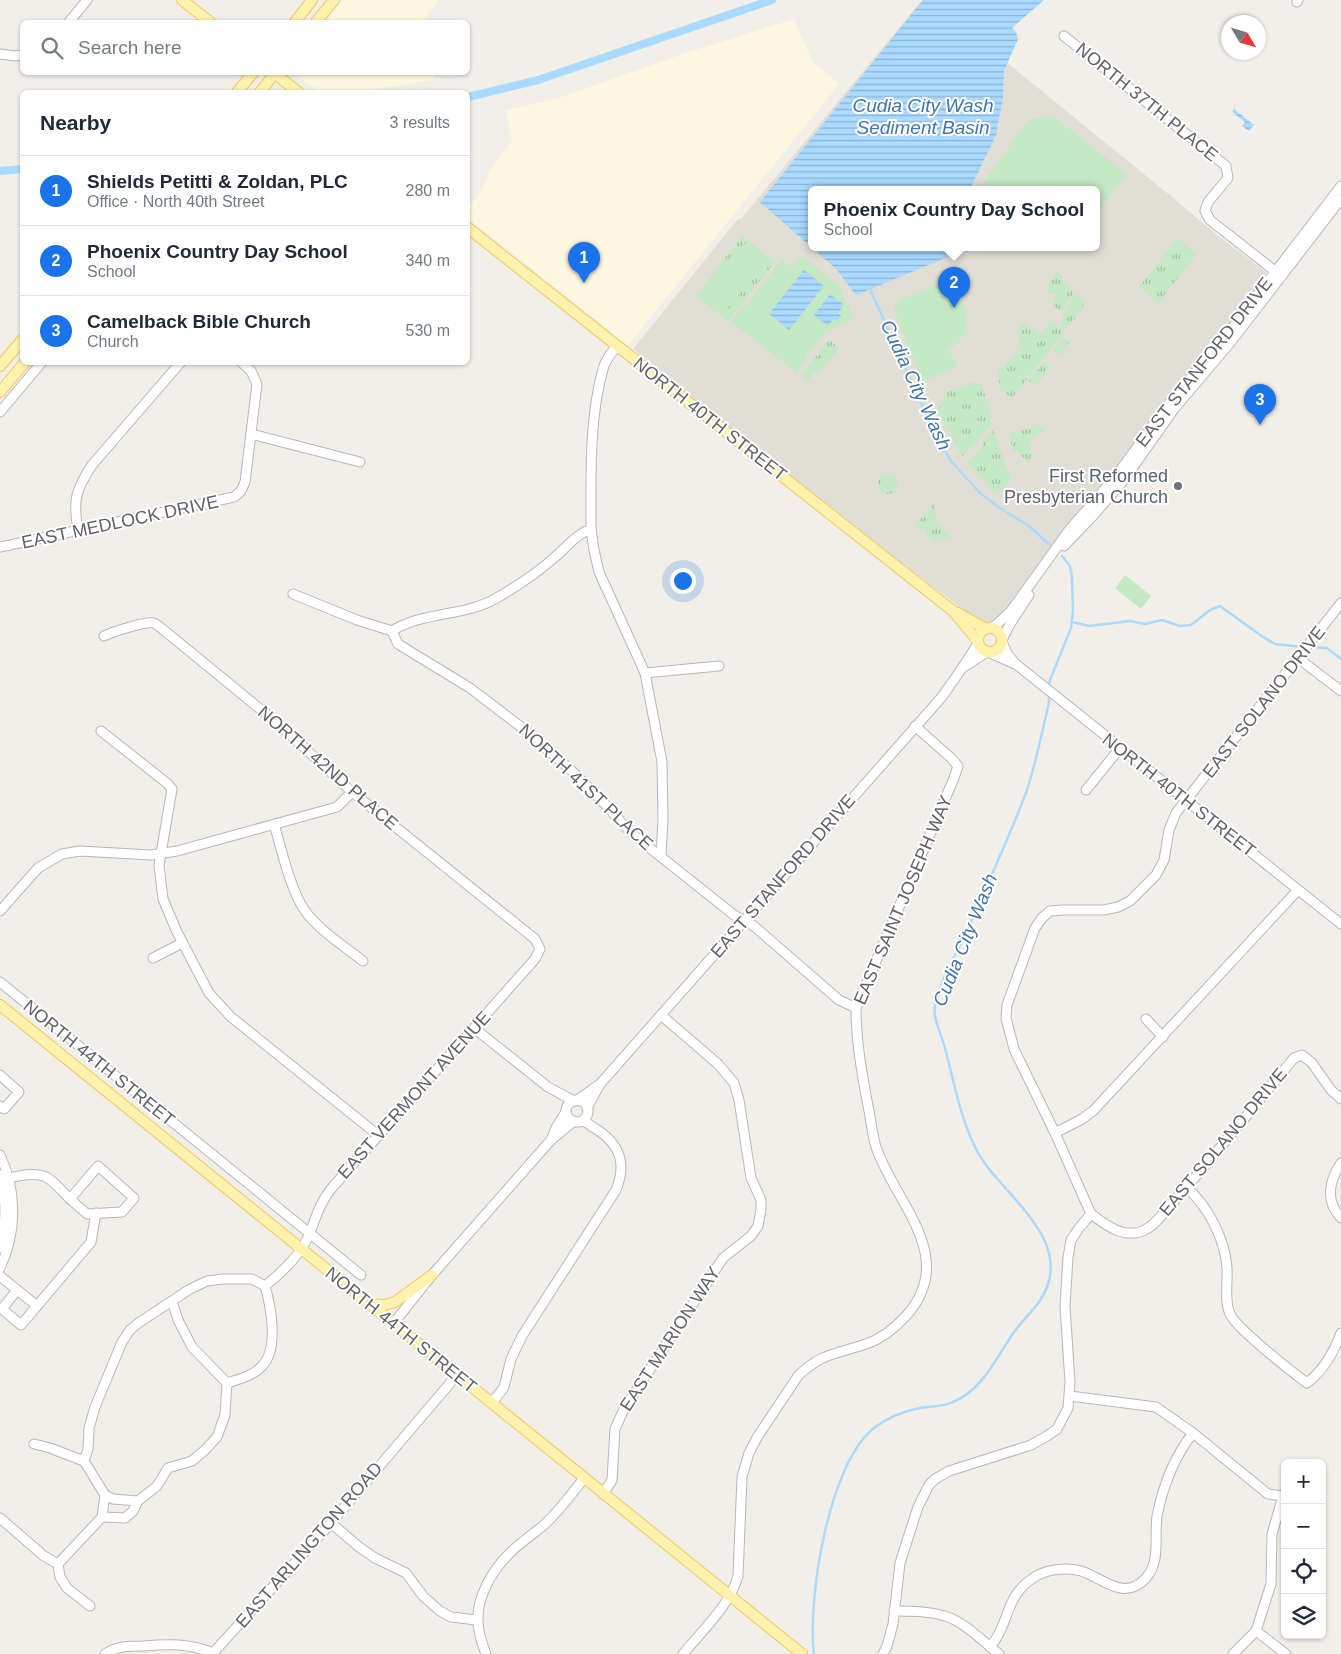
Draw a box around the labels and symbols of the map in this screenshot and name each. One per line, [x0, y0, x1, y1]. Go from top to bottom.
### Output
north arrow [1221, 15, 1266, 60]
street label: NORTH 37TH PLACE [1072, 39, 1222, 165]
water label: Cudia City Wash Sediment Basin [852, 95, 994, 138]
pin: 1 [568, 242, 600, 283]
pin: 2 [938, 267, 970, 308]
street label: EAST STANFORD DRIVE [1132, 273, 1276, 451]
water label: Cudia City Wash [877, 317, 955, 453]
street label: NORTH 40TH STREET [629, 353, 791, 485]
pin: 3 [1244, 384, 1276, 425]
place label: First Reformed Presbyterian Church [1004, 466, 1168, 507]
marker: First Reformed Presbyterian Church [1172, 480, 1184, 492]
street label: EAST MEDLOCK DRIVE [20, 491, 220, 553]
your location [670, 568, 696, 594]
street label: EAST SOLANO DRIVE [1199, 622, 1329, 782]
street label: NORTH 42ND PLACE [254, 702, 402, 834]
street label: NORTH 41ST PLACE [515, 720, 657, 854]
street label: NORTH 40TH STREET [1098, 729, 1260, 861]
street label: EAST STANFORD DRIVE [707, 790, 859, 962]
street label: EAST SAINT JOSEPH WAY [850, 792, 956, 1008]
water label: Cudia City Wash [929, 871, 1001, 1009]
street label: NORTH 44TH STREET [19, 996, 179, 1130]
street label: EAST VERMONT AVENUE [334, 1007, 494, 1183]
street label: EAST SOLANO DRIVE [1155, 1064, 1291, 1220]
street label: NORTH 44TH STREET [321, 1263, 481, 1397]
street label: EAST MARION WAY [616, 1263, 724, 1415]
street label: EAST ARLINGTON ROAD [232, 1458, 386, 1632]

